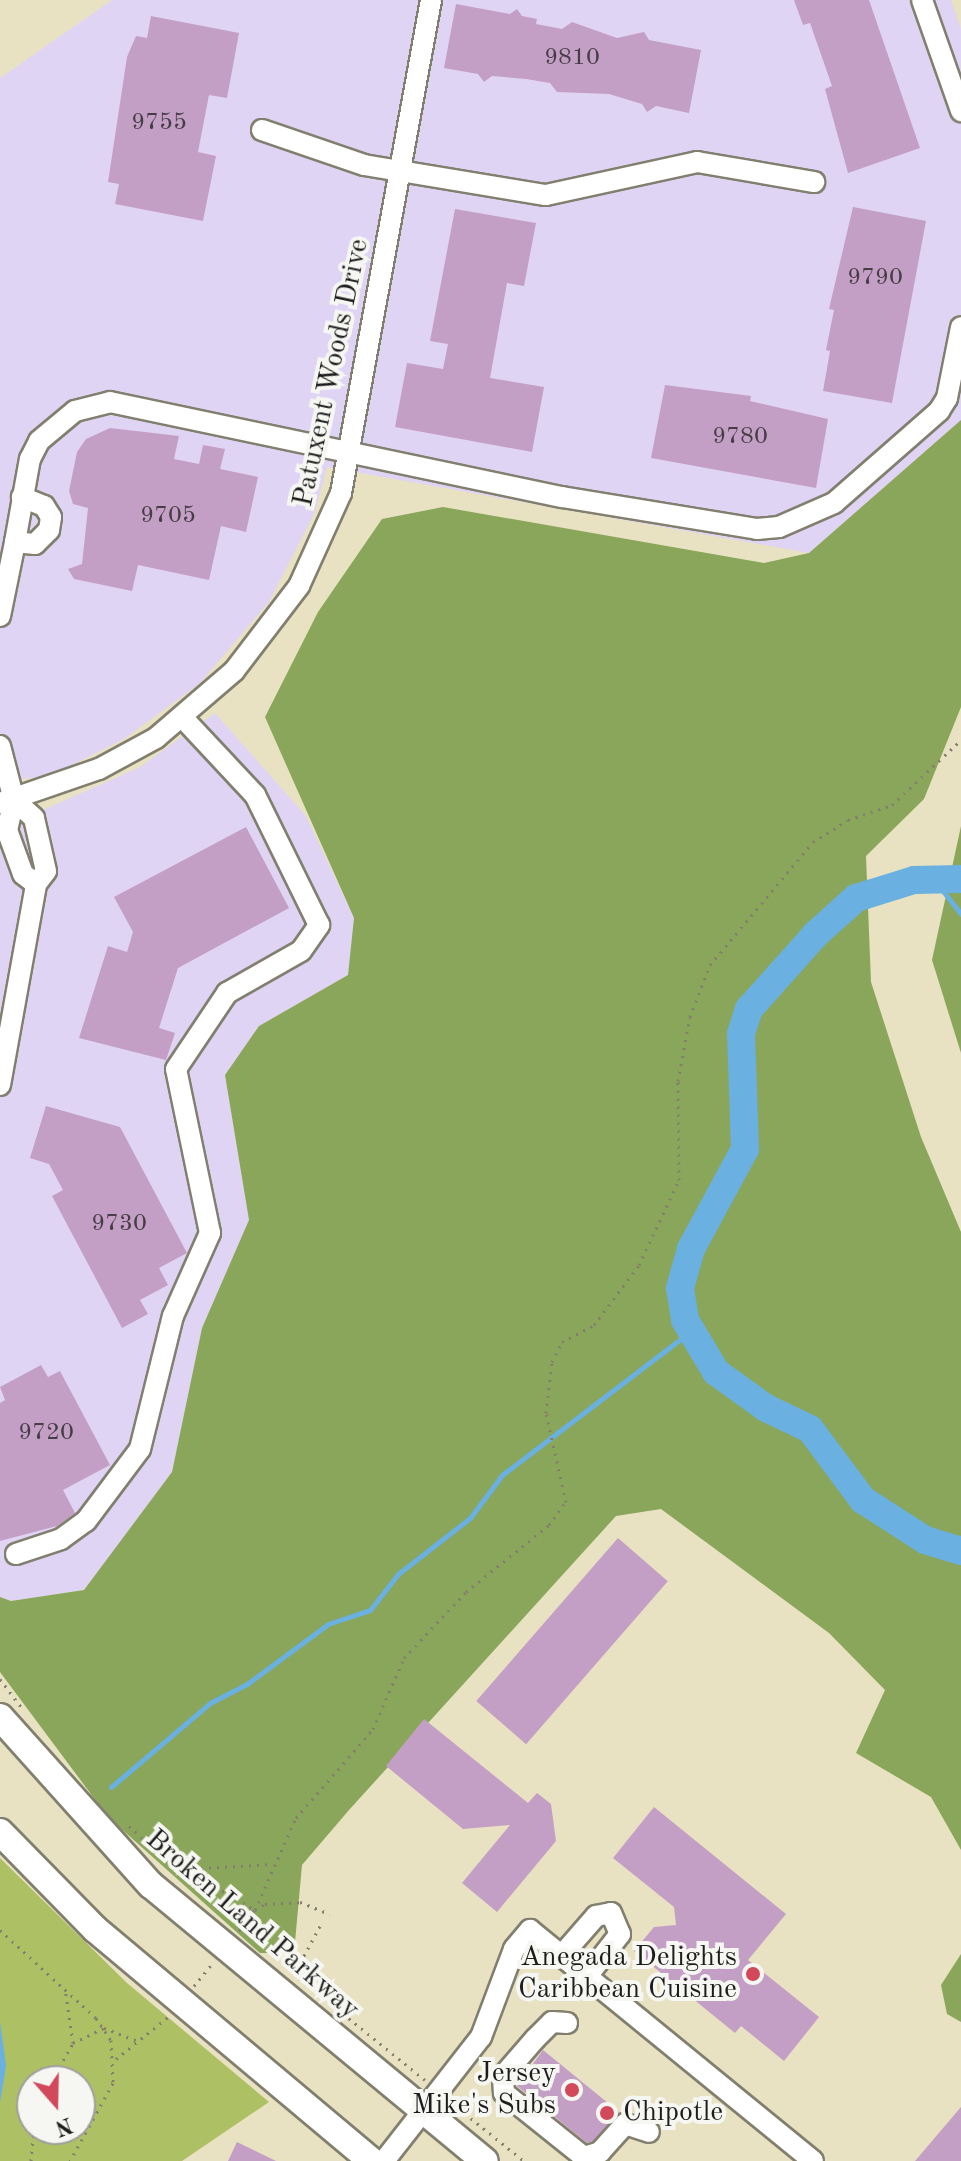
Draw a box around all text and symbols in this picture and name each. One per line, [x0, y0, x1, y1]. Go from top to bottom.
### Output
house number: 9810 [544, 45, 600, 73]
house number: 9755 [131, 110, 187, 138]
street label: Patuxent Woods Drive [287, 236, 377, 510]
house number: 9790 [847, 265, 903, 293]
house number: 9780 [712, 424, 768, 452]
house number: 9705 [140, 503, 196, 531]
house number: 9730 [91, 1211, 147, 1239]
house number: 9720 [18, 1420, 74, 1448]
street label: Broken Land Parkway [138, 1823, 366, 2027]
place label: Anegada Delights Caribbean Cuisine [518, 1941, 737, 2007]
marker: Anegada Delights Caribbean Cuisine [744, 1965, 762, 1983]
place label: Jersey Mike's Subs [412, 2057, 556, 2123]
north arrow [16, 2065, 96, 2145]
marker: Jersey Mike's Subs [563, 2081, 581, 2099]
place label: Chipotle [623, 2096, 723, 2130]
marker: Chipotle [598, 2104, 616, 2122]
text: N [52, 2112, 75, 2139]

